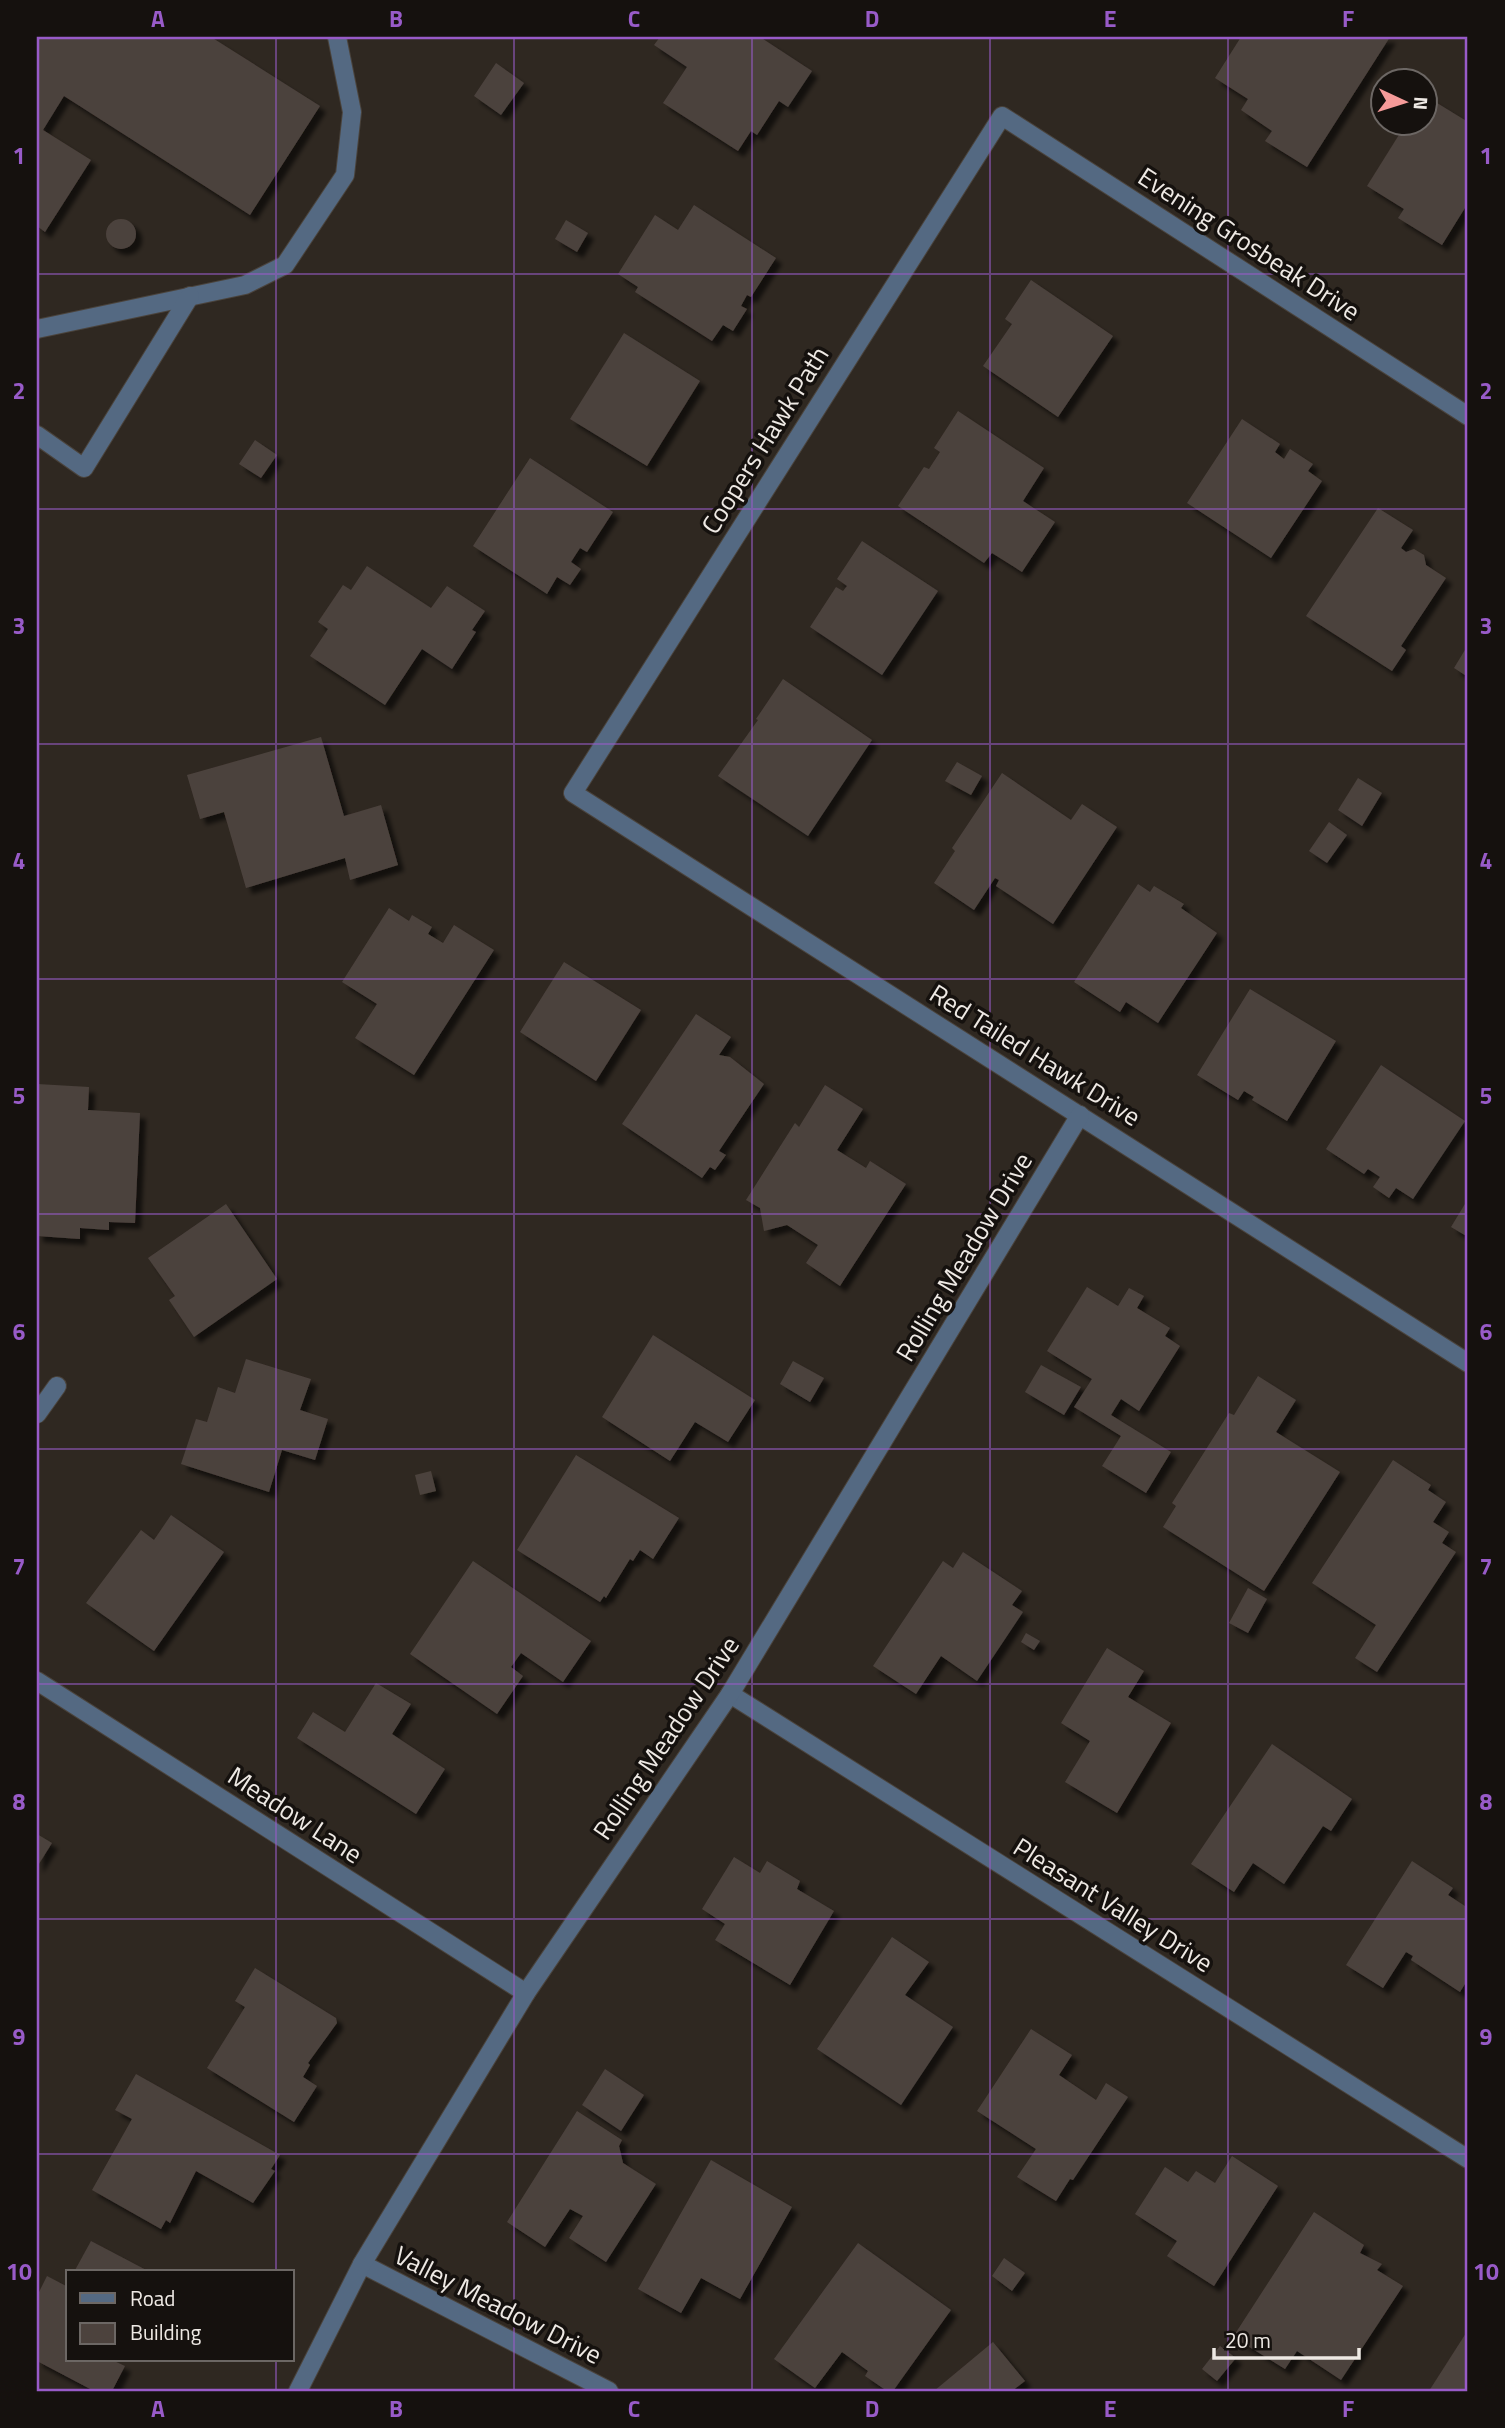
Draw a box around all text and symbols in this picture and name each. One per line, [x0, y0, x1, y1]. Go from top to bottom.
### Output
text: A [151, 1, 165, 36]
text: B [389, 1, 403, 36]
text: C [628, 1, 640, 36]
text: D [865, 1, 879, 36]
text: E [1104, 1, 1116, 36]
text: F [1342, 1, 1354, 36]
north arrow [1368, 66, 1438, 136]
text: N [1407, 96, 1436, 111]
text: 1 [13, 138, 25, 173]
text: 1 [1480, 138, 1492, 173]
street label: Evening Grosbeak Drive [1131, 157, 1368, 330]
street label: Coopers Hawk Path [691, 338, 838, 541]
text: 2 [13, 373, 25, 408]
text: 2 [1480, 373, 1492, 408]
text: 3 [13, 608, 25, 643]
text: 3 [1480, 608, 1492, 643]
text: 4 [13, 843, 25, 878]
text: 4 [1480, 843, 1492, 878]
street label: Red Tailed Hawk Drive [922, 974, 1148, 1135]
text: 5 [13, 1078, 25, 1113]
text: 5 [1480, 1078, 1492, 1113]
street label: Rolling Meadow Drive [886, 1145, 1042, 1369]
text: 6 [13, 1314, 26, 1349]
text: 6 [1480, 1314, 1493, 1349]
text: 7 [13, 1549, 25, 1584]
text: 7 [1480, 1549, 1492, 1584]
street label: Rolling Meadow Drive [583, 1628, 748, 1847]
street label: Meadow Lane [220, 1756, 370, 1873]
text: 8 [13, 1784, 26, 1819]
text: 8 [1480, 1784, 1493, 1819]
street label: Pleasant Valley Drive [1006, 1827, 1221, 1982]
text: 9 [13, 2019, 26, 2054]
text: 9 [1480, 2019, 1493, 2054]
street label: Valley Meadow Drive [388, 2235, 609, 2374]
text: 10 [6, 2254, 32, 2289]
text: 10 [1473, 2254, 1499, 2289]
legend [66, 2270, 294, 2362]
text: Road [130, 2282, 175, 2314]
text: Building [130, 2316, 202, 2348]
scale bar [1214, 2316, 1360, 2360]
text: 20 m [1225, 2324, 1271, 2356]
text: A [151, 2391, 165, 2426]
text: B [389, 2391, 403, 2426]
text: C [628, 2391, 640, 2426]
text: D [865, 2391, 879, 2426]
text: E [1104, 2391, 1116, 2426]
text: F [1342, 2391, 1354, 2426]

